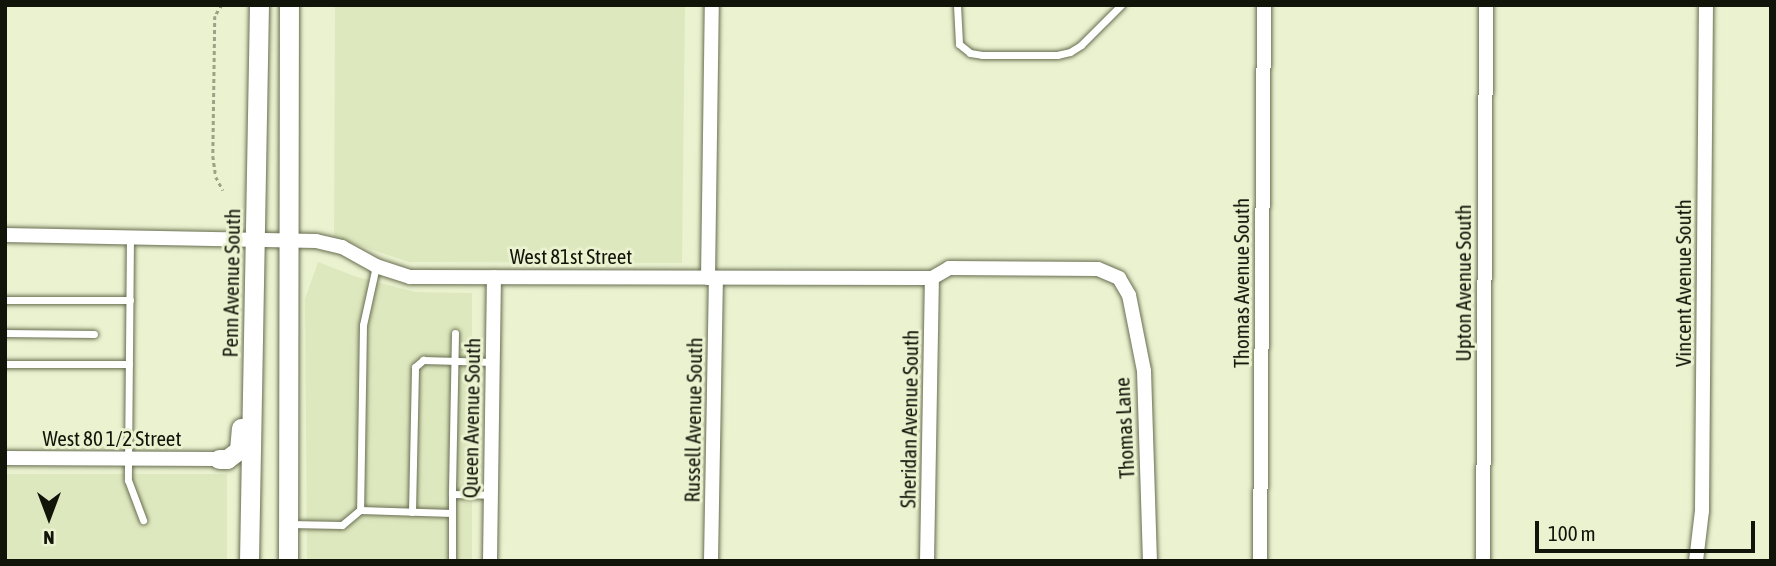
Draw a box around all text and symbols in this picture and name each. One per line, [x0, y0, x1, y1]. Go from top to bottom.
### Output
street label: Thomas Avenue South [1228, 198, 1254, 368]
street label: Vincent Avenue South [1670, 199, 1696, 367]
street label: Upton Avenue South [1450, 204, 1476, 362]
street label: Penn Avenue South [217, 208, 245, 358]
street label: West 81st Street [510, 243, 632, 269]
street label: Sheridan Avenue South [895, 330, 923, 508]
street label: Russell Avenue South [679, 337, 707, 503]
street label: Queen Avenue South [457, 338, 485, 498]
street label: Thomas Lane [1109, 377, 1139, 479]
street label: West 80 1/2 Street [43, 425, 181, 451]
north arrow [14, 482, 84, 552]
scale bar [1538, 506, 1758, 550]
text: 100 m [1548, 521, 1596, 545]
text: N [43, 527, 55, 549]

